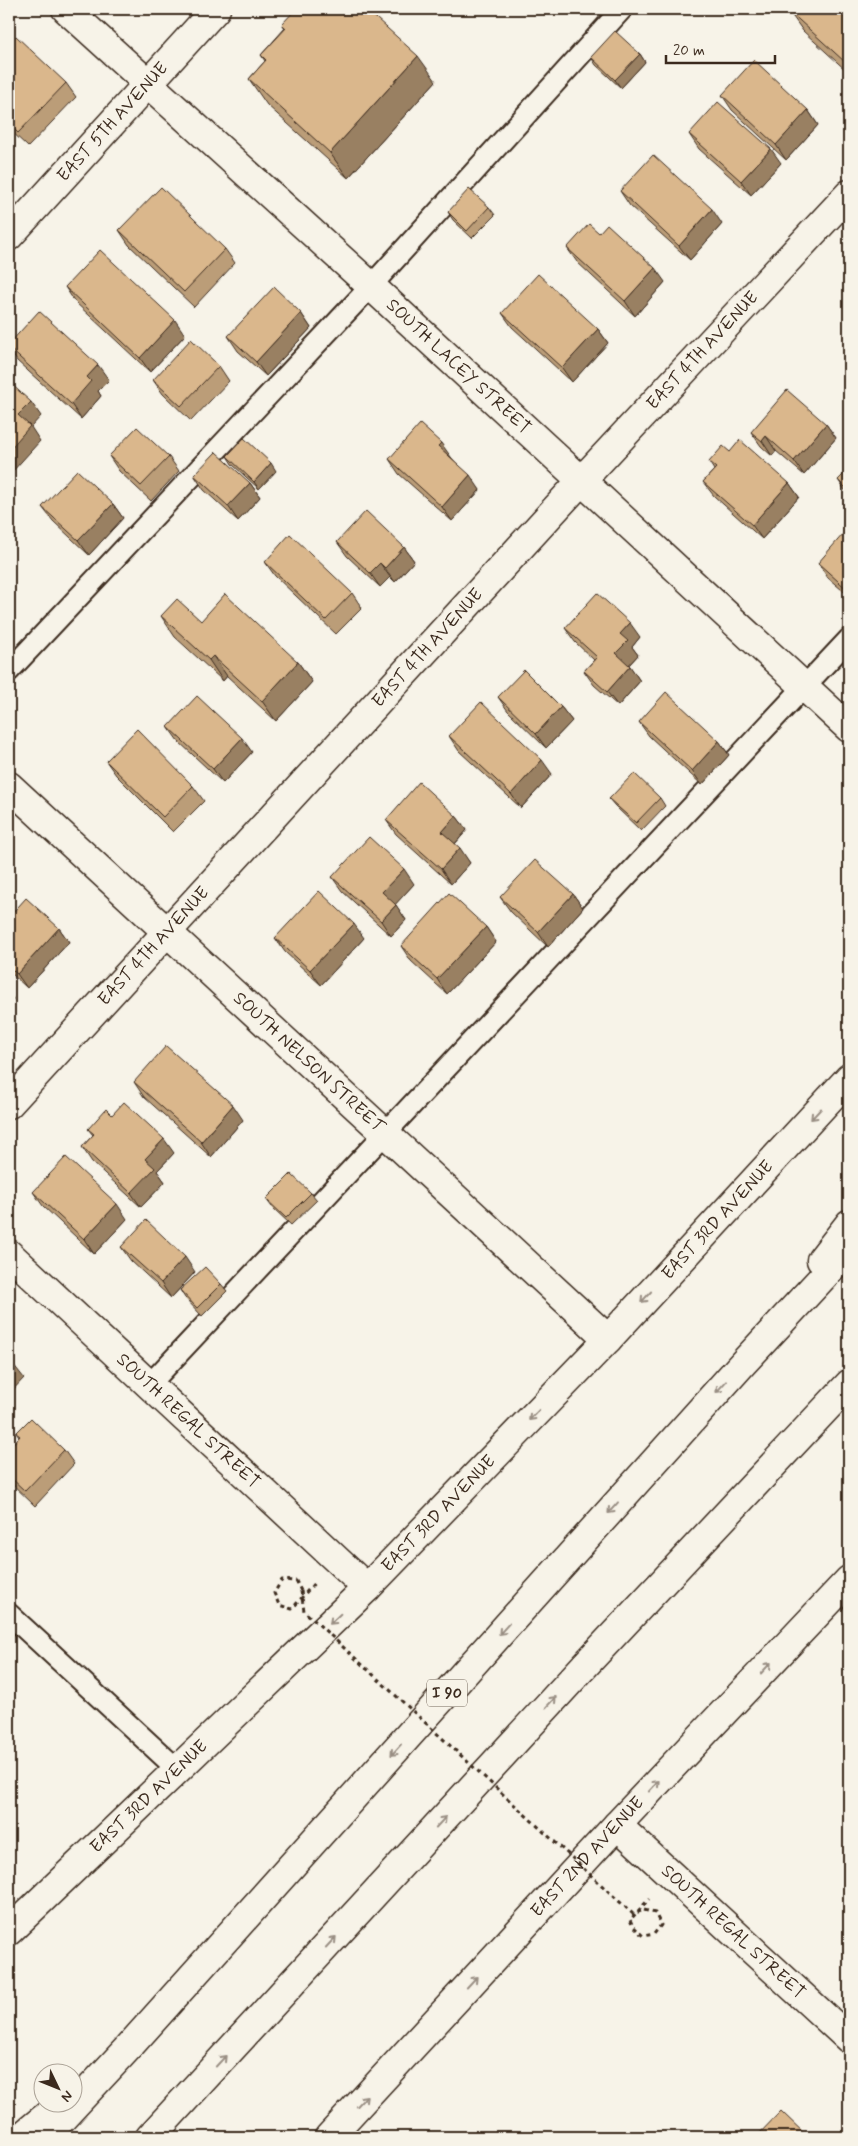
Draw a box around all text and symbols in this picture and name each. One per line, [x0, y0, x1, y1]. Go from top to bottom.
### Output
scale bar [666, 32, 774, 64]
text: 20 m [673, 41, 705, 61]
street label: EAST 5TH AVENUE [52, 57, 174, 187]
street label: EAST 4TH AVENUE [641, 286, 764, 415]
street label: SOUTH LACEY STREET [381, 294, 536, 440]
street label: EAST 4TH AVENUE [367, 583, 489, 713]
street label: EAST 4TH AVENUE [93, 882, 215, 1011]
street label: SOUTH NELSON STREET [228, 987, 390, 1139]
one-way arrow [810, 1107, 822, 1120]
street label: EAST 3RD AVENUE [656, 1155, 779, 1285]
one-way arrow [640, 1291, 652, 1304]
street label: SOUTH REGAL STREET [111, 1348, 265, 1494]
one-way arrow [715, 1381, 727, 1394]
one-way arrow [528, 1409, 540, 1421]
street label: EAST 3RD AVENUE [376, 1450, 501, 1578]
one-way arrow [607, 1502, 619, 1515]
one-way arrow [329, 1613, 342, 1625]
one-way arrow [498, 1623, 510, 1636]
one-way arrow [760, 1662, 772, 1675]
road number: I 90 [427, 1680, 467, 1706]
one-way arrow [545, 1696, 557, 1709]
street label: EAST 3RD AVENUE [85, 1735, 213, 1859]
one-way arrow [390, 1744, 401, 1757]
one-way arrow [648, 1780, 660, 1792]
street label: EAST 2ND AVENUE [525, 1791, 650, 1923]
one-way arrow [435, 1816, 447, 1829]
street label: SOUTH REGAL STREET [656, 1859, 811, 2005]
one-way arrow [325, 1935, 337, 1948]
one-way arrow [466, 1976, 478, 1989]
one-way arrow [215, 2055, 227, 2068]
north arrow [32, 2064, 82, 2114]
text: N [57, 2087, 77, 2106]
one-way arrow [356, 2095, 368, 2108]

